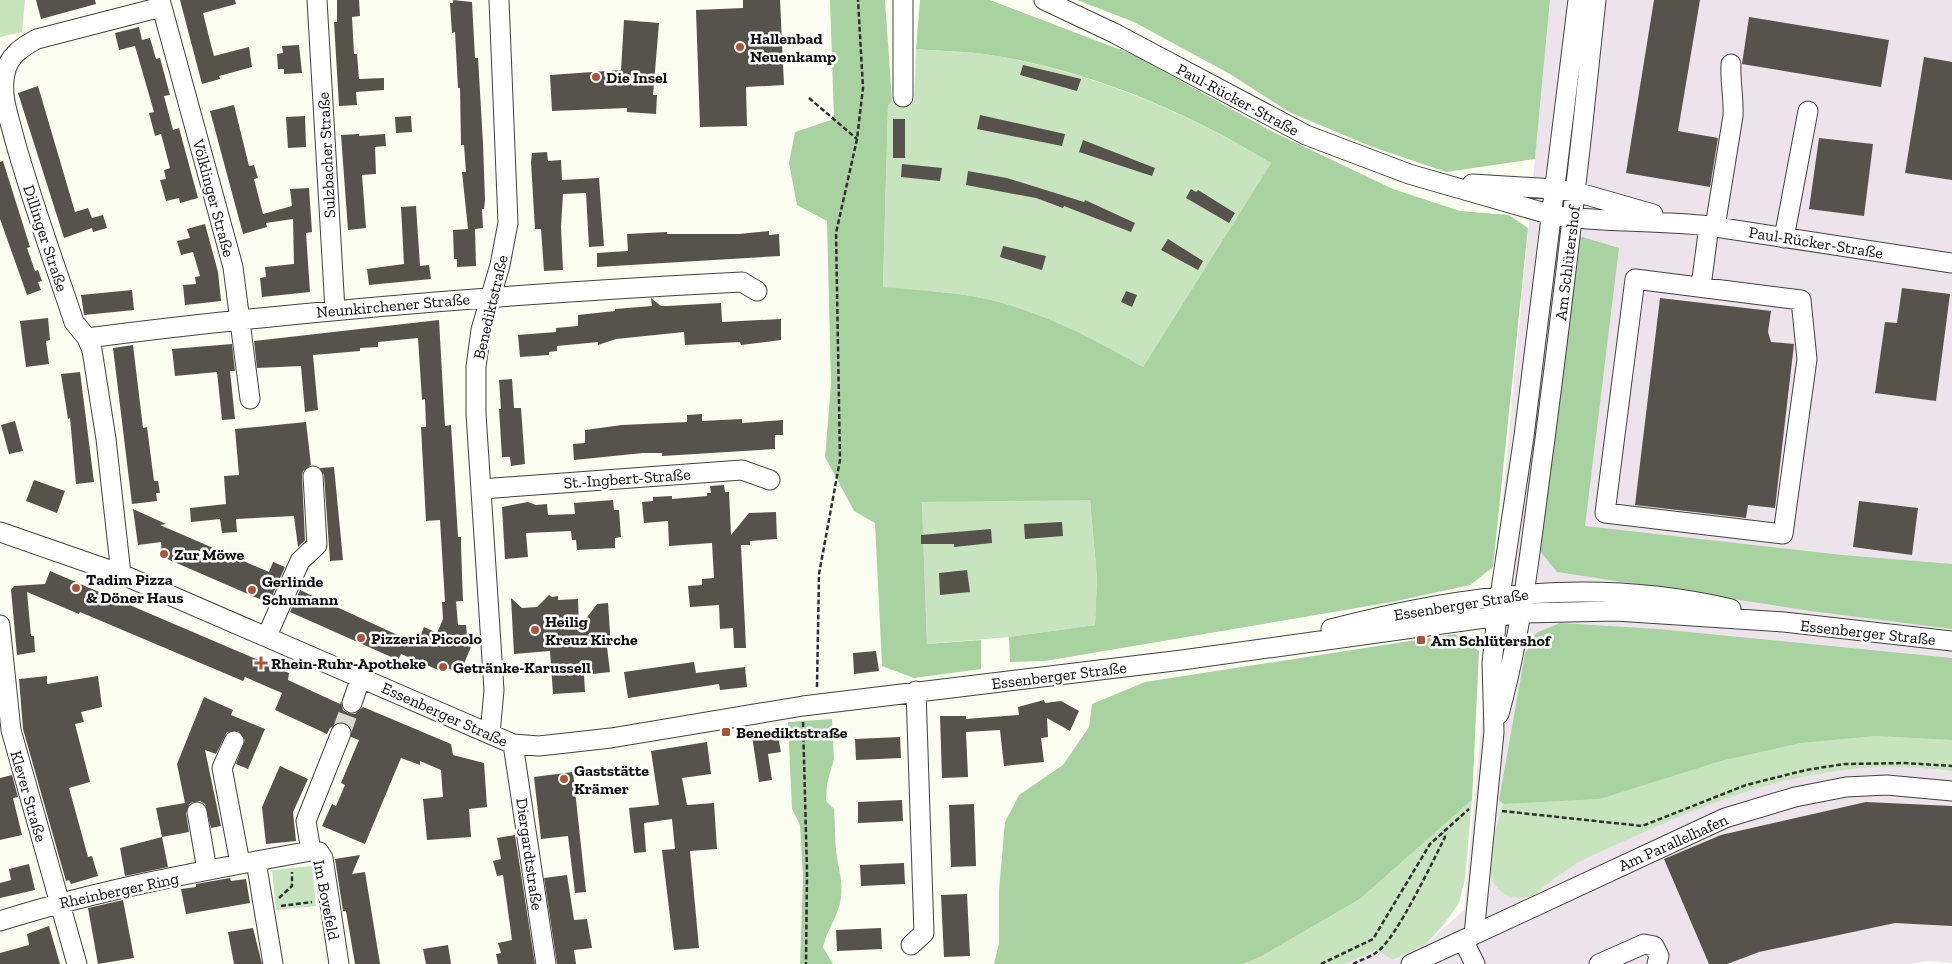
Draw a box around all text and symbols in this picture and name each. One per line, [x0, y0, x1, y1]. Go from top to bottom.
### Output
place label: Hallenbad Neuenkamp [750, 29, 836, 66]
marker: Hallenbad Neuenkamp [734, 41, 746, 53]
street label: Paul-Rücker-Straße [1173, 59, 1302, 140]
place label: Die Insel [606, 68, 668, 87]
marker: Die Insel [590, 71, 602, 83]
street label: Sulzbacher Straße [314, 91, 339, 219]
street label: Völklinger Straße [188, 136, 238, 259]
street label: Dillinger Straße [19, 182, 72, 294]
street label: Am Schlütershof [1551, 203, 1584, 321]
street label: Paul-Rücker-Straße [1747, 222, 1885, 263]
street label: Benediktstraße [469, 253, 512, 361]
street label: Neunkirchener Straße [315, 289, 471, 322]
street label: St.-Ingbert-Straße [563, 465, 691, 492]
place label: Zur Möwe [174, 545, 245, 564]
marker: Zur Möwe [158, 548, 170, 560]
place label: Tadim Pizza & Döner Haus [86, 570, 184, 607]
place label: Gerlinde Schumann [262, 572, 339, 609]
marker: Tadim Pizza & Döner Haus [70, 582, 82, 594]
marker: Gerlinde Schumann [246, 584, 258, 596]
street label: Essenberger Straße [1392, 584, 1530, 625]
place label: Heilig Kreuz Kirche [545, 612, 638, 649]
street label: Essenberger Straße [1799, 616, 1937, 649]
marker: Heilig Kreuz Kirche [529, 624, 541, 636]
place label: Pizzeria Piccolo [371, 629, 483, 648]
place label: Am Schlütershof [1431, 631, 1552, 650]
marker: Pizzeria Piccolo [355, 632, 367, 644]
marker: Am Schlütershof [1415, 634, 1427, 646]
place label: Rhein-Ruhr-Apotheke [271, 654, 426, 673]
marker: Rhein-Ruhr-Apotheke [255, 657, 267, 669]
place label: Getränke-Karussell [453, 658, 591, 677]
street label: Essenberger Straße [990, 658, 1128, 693]
marker: Getränke-Karussell [437, 661, 449, 673]
street label: Essenberger Straße [379, 678, 511, 751]
place label: Benediktstraße [736, 723, 848, 742]
marker: Benediktstraße [720, 726, 732, 738]
street label: Klever Straße [6, 748, 51, 844]
place label: Gaststätte Krämer [574, 761, 649, 798]
marker: Gaststätte Krämer [558, 773, 570, 785]
street label: Diergardtstraße [512, 797, 547, 911]
street label: Am Parallelhafen [1616, 809, 1732, 875]
street label: Im Bovefeld [309, 858, 344, 942]
street label: Rheinberger Ring [58, 869, 181, 912]

